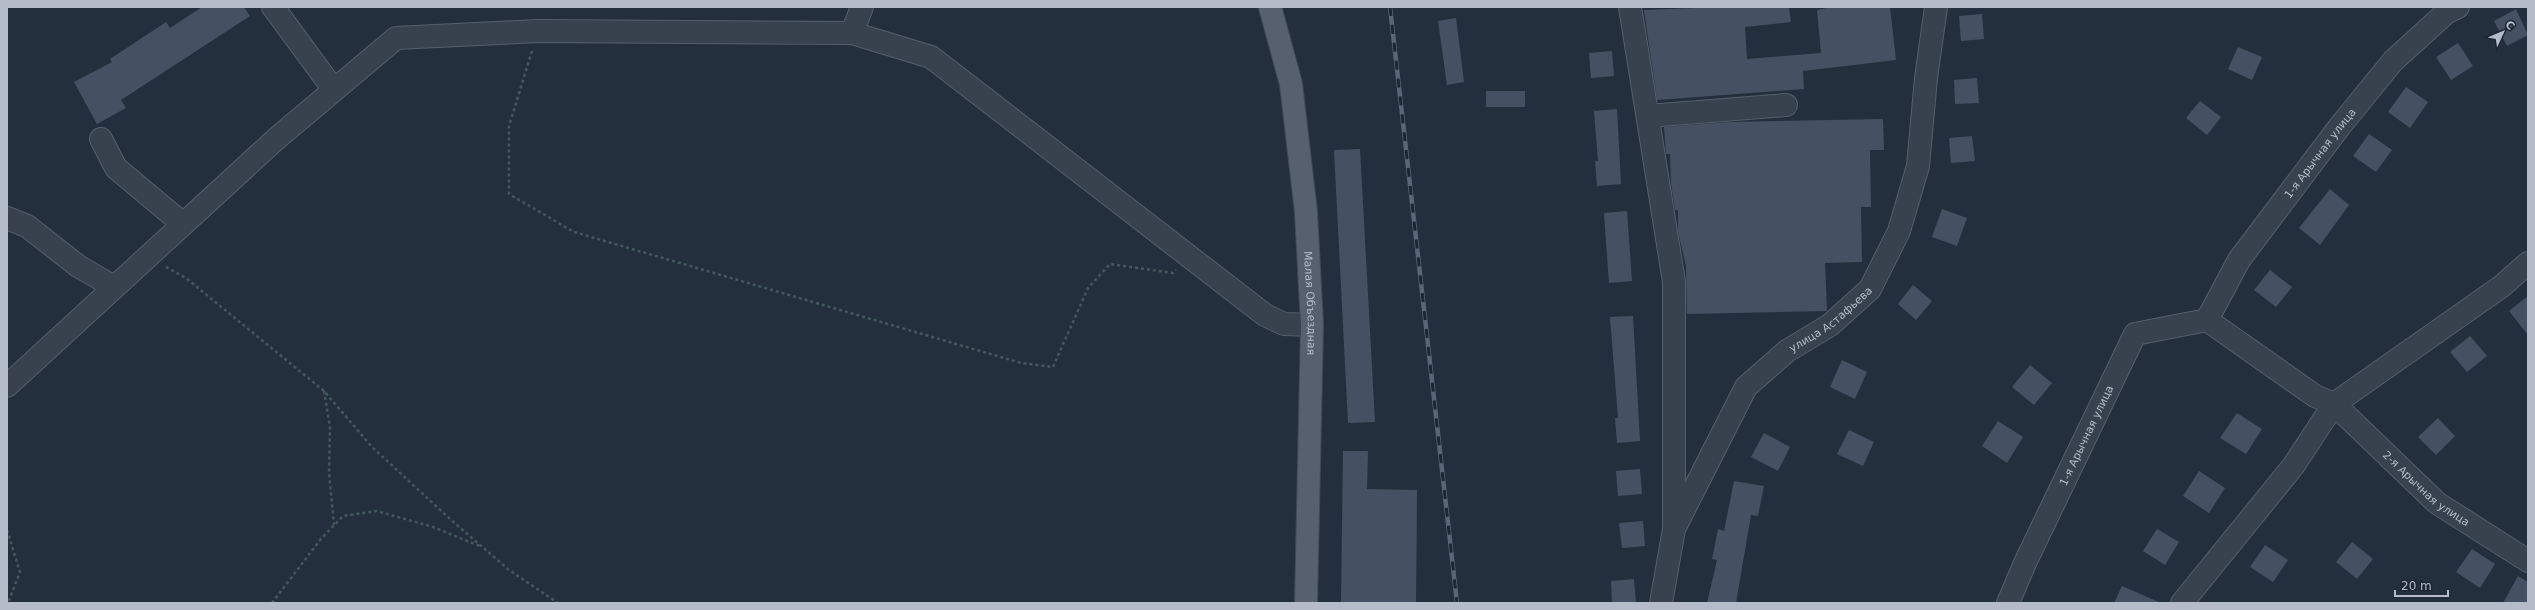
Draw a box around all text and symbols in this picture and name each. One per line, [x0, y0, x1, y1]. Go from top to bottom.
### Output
north arrow [2483, 12, 2523, 52]
text: С [2502, 18, 2517, 33]
street label: 1-я Арычная улица [2281, 106, 2358, 201]
street label: Малая Объездная [1302, 251, 1319, 355]
street label: улица Астафьева [1787, 284, 1875, 355]
street label: 1-я Арычная улица [2057, 383, 2116, 488]
street label: 2-я Арычная улица [2380, 448, 2472, 529]
scale bar [2395, 572, 2448, 598]
text: 20 m [2401, 579, 2432, 593]

